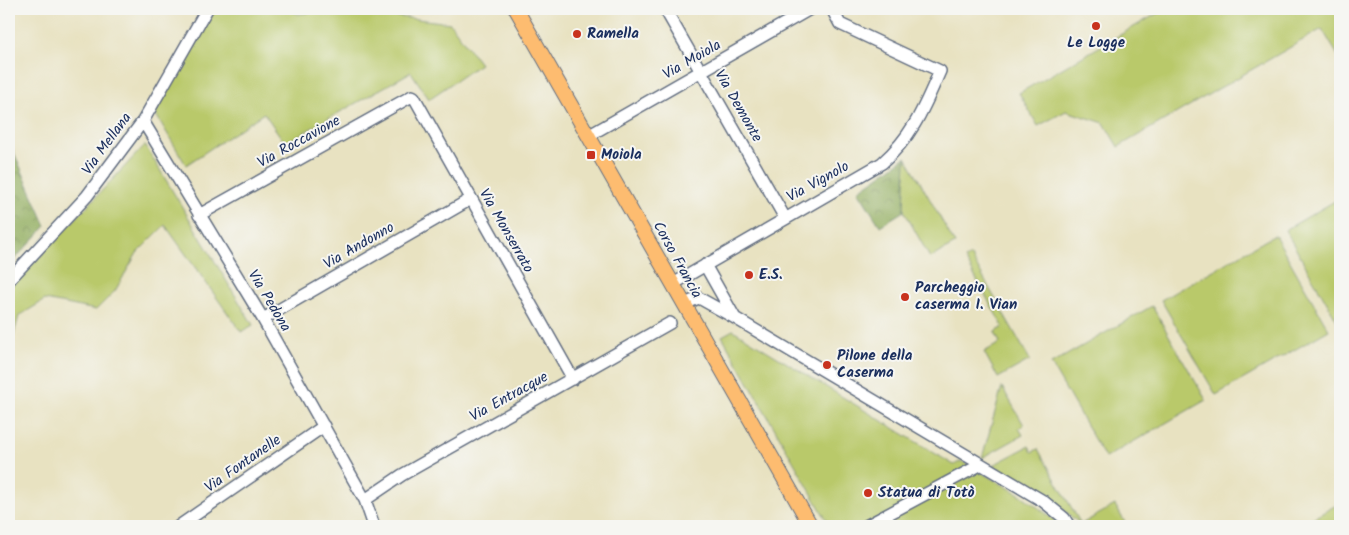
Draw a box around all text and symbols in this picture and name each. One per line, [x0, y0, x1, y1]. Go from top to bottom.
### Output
marker: Le Logge [1090, 20, 1102, 32]
place label: Ramella [587, 22, 639, 46]
marker: Ramella [571, 28, 583, 40]
place label: Le Logge [1067, 31, 1126, 55]
street label: Via Moiola [658, 34, 726, 86]
street label: Via Demonte [708, 65, 769, 147]
street label: Via Mellana [76, 108, 138, 180]
street label: Via Roccavione [253, 109, 345, 175]
place label: Moiola [601, 143, 642, 167]
marker: Moiola [585, 149, 597, 161]
street label: Via Vignolo [782, 155, 854, 209]
street label: Via Monserrato [472, 184, 540, 278]
street label: Via Andonno [319, 216, 399, 276]
street label: Corso Francia [646, 217, 708, 303]
place label: E.S. [759, 263, 783, 287]
street label: Via Pedona [241, 265, 297, 337]
marker: E.S. [743, 269, 755, 281]
place label: Parcheggio caserma I. Vian [915, 276, 1017, 317]
marker: Parcheggio caserma I. Vian [899, 291, 911, 303]
place label: Pilone della Caserma [837, 344, 913, 385]
marker: Pilone della Caserma [821, 359, 833, 371]
street label: Via Entracque [465, 365, 553, 429]
street label: Via Fontanelle [200, 429, 287, 499]
place label: Statua di Totò [878, 481, 975, 505]
marker: Statua di Totò [862, 487, 874, 499]

